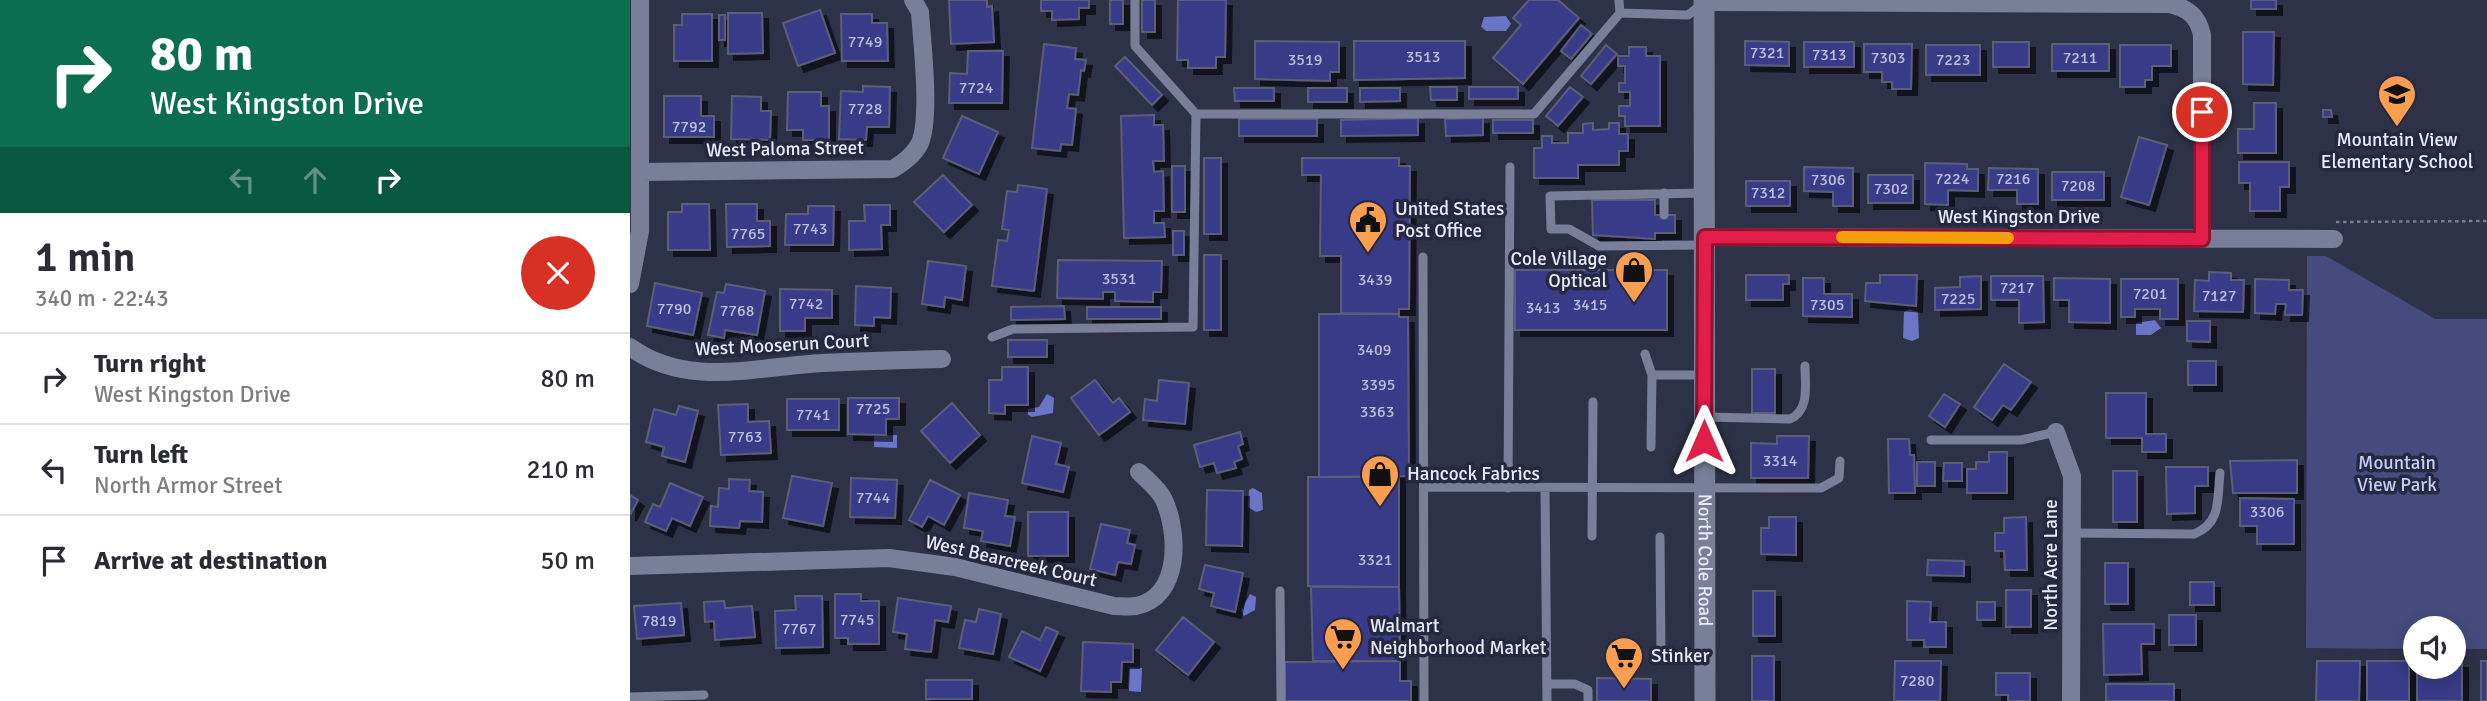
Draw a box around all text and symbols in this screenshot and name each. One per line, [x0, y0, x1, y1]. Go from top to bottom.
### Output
text: 80 m [150, 24, 253, 84]
icon: right [35, 28, 126, 119]
house number: 7749 [848, 32, 882, 52]
house number: 7321 [1750, 43, 1784, 63]
house number: 7313 [1812, 45, 1846, 65]
house number: 3513 [1406, 47, 1440, 67]
house number: 7303 [1871, 48, 1905, 68]
house number: 7211 [2063, 48, 2097, 68]
house number: 3519 [1288, 50, 1322, 70]
house number: 7223 [1936, 50, 1970, 70]
school or university icon: Mountain View Elementary School [2376, 73, 2418, 128]
house number: 7724 [959, 78, 994, 98]
pin [2172, 82, 2232, 142]
text: West Kingston Drive [150, 84, 424, 123]
icon: arrive [2183, 93, 2221, 131]
house number: 7728 [848, 99, 882, 119]
house number: 7792 [672, 117, 706, 137]
place label: Mountain View Elementary School [2321, 128, 2473, 174]
street label: West Paloma Street [706, 136, 864, 162]
icon: left [223, 161, 261, 199]
icon: ahead [296, 161, 334, 199]
icon: right [369, 161, 407, 199]
house number: 7224 [1935, 169, 1970, 189]
house number: 7216 [1996, 169, 2030, 189]
house number: 7306 [1811, 170, 1845, 190]
house number: 7208 [2061, 176, 2095, 196]
house number: 7302 [1874, 179, 1908, 199]
house number: 7312 [1751, 183, 1785, 203]
place label: United States Post Office [1395, 197, 1504, 243]
public building icon: United States Post Office [1347, 199, 1389, 254]
street label: West Kingston Drive [1938, 205, 2100, 229]
house number: 7743 [793, 219, 827, 239]
house number: 7765 [731, 224, 765, 244]
text: 1 min [35, 232, 136, 283]
button: close [521, 236, 595, 310]
place label: Cole Village Optical [1511, 247, 1607, 293]
shop icon: Cole Village Optical [1613, 249, 1655, 304]
house number: 3531 [1102, 269, 1136, 289]
house number: 3439 [1358, 270, 1392, 290]
house number: 7217 [2000, 278, 2034, 298]
text: 340 m · 22:43 [35, 284, 169, 313]
house number: 7201 [2133, 284, 2167, 304]
house number: 7127 [2202, 286, 2236, 306]
house number: 7225 [1941, 289, 1975, 309]
house number: 7742 [789, 294, 823, 314]
house number: 3415 [1573, 295, 1607, 315]
house number: 7305 [1810, 295, 1844, 315]
house number: 3413 [1526, 298, 1560, 318]
house number: 7790 [657, 299, 691, 319]
house number: 7768 [720, 301, 754, 321]
street label: West Mooserun Court [694, 328, 870, 362]
house number: 3409 [1357, 340, 1391, 360]
text: Turn right [94, 348, 206, 380]
icon: right [35, 360, 73, 398]
text: 80 m [540, 363, 595, 395]
house number: 3395 [1361, 375, 1395, 395]
text: West Kingston Drive [94, 380, 291, 409]
house number: 7725 [856, 399, 890, 419]
house number: 3363 [1360, 402, 1394, 422]
position arrow [1667, 404, 1741, 478]
house number: 7741 [796, 405, 830, 425]
house number: 7763 [728, 427, 762, 447]
text: Turn left [94, 439, 188, 471]
icon: left [35, 451, 73, 489]
house number: 3314 [1763, 451, 1798, 471]
park label: Mountain View Park [2357, 451, 2437, 497]
shop icon: Hancock Fabrics [1359, 453, 1401, 508]
text: 210 m [526, 454, 595, 486]
place label: Hancock Fabrics [1407, 462, 1540, 486]
text: North Armor Street [94, 471, 282, 500]
house number: 7744 [856, 488, 891, 508]
street label: North Cole Road [1693, 494, 1717, 626]
street label: North Acre Lane [2039, 499, 2063, 631]
house number: 3306 [2250, 502, 2284, 522]
street label: West Bearcreek Court [923, 530, 1099, 592]
icon: arrive [35, 542, 73, 580]
text: Arrive at destination [94, 545, 327, 577]
text: 50 m [540, 545, 595, 577]
house number: 3321 [1358, 550, 1392, 570]
house number: 7745 [840, 610, 874, 630]
house number: 7819 [642, 611, 676, 631]
place label: Walmart Neighborhood Market [1370, 614, 1547, 660]
supermarket icon: Walmart Neighborhood Market [1322, 616, 1364, 671]
map controls [2403, 616, 2466, 679]
button: sound [2403, 616, 2466, 679]
house number: 7767 [782, 619, 816, 639]
supermarket icon: Stinker [1603, 635, 1645, 690]
place label: Stinker [1651, 644, 1710, 668]
house number: 7280 [1900, 671, 1934, 691]

